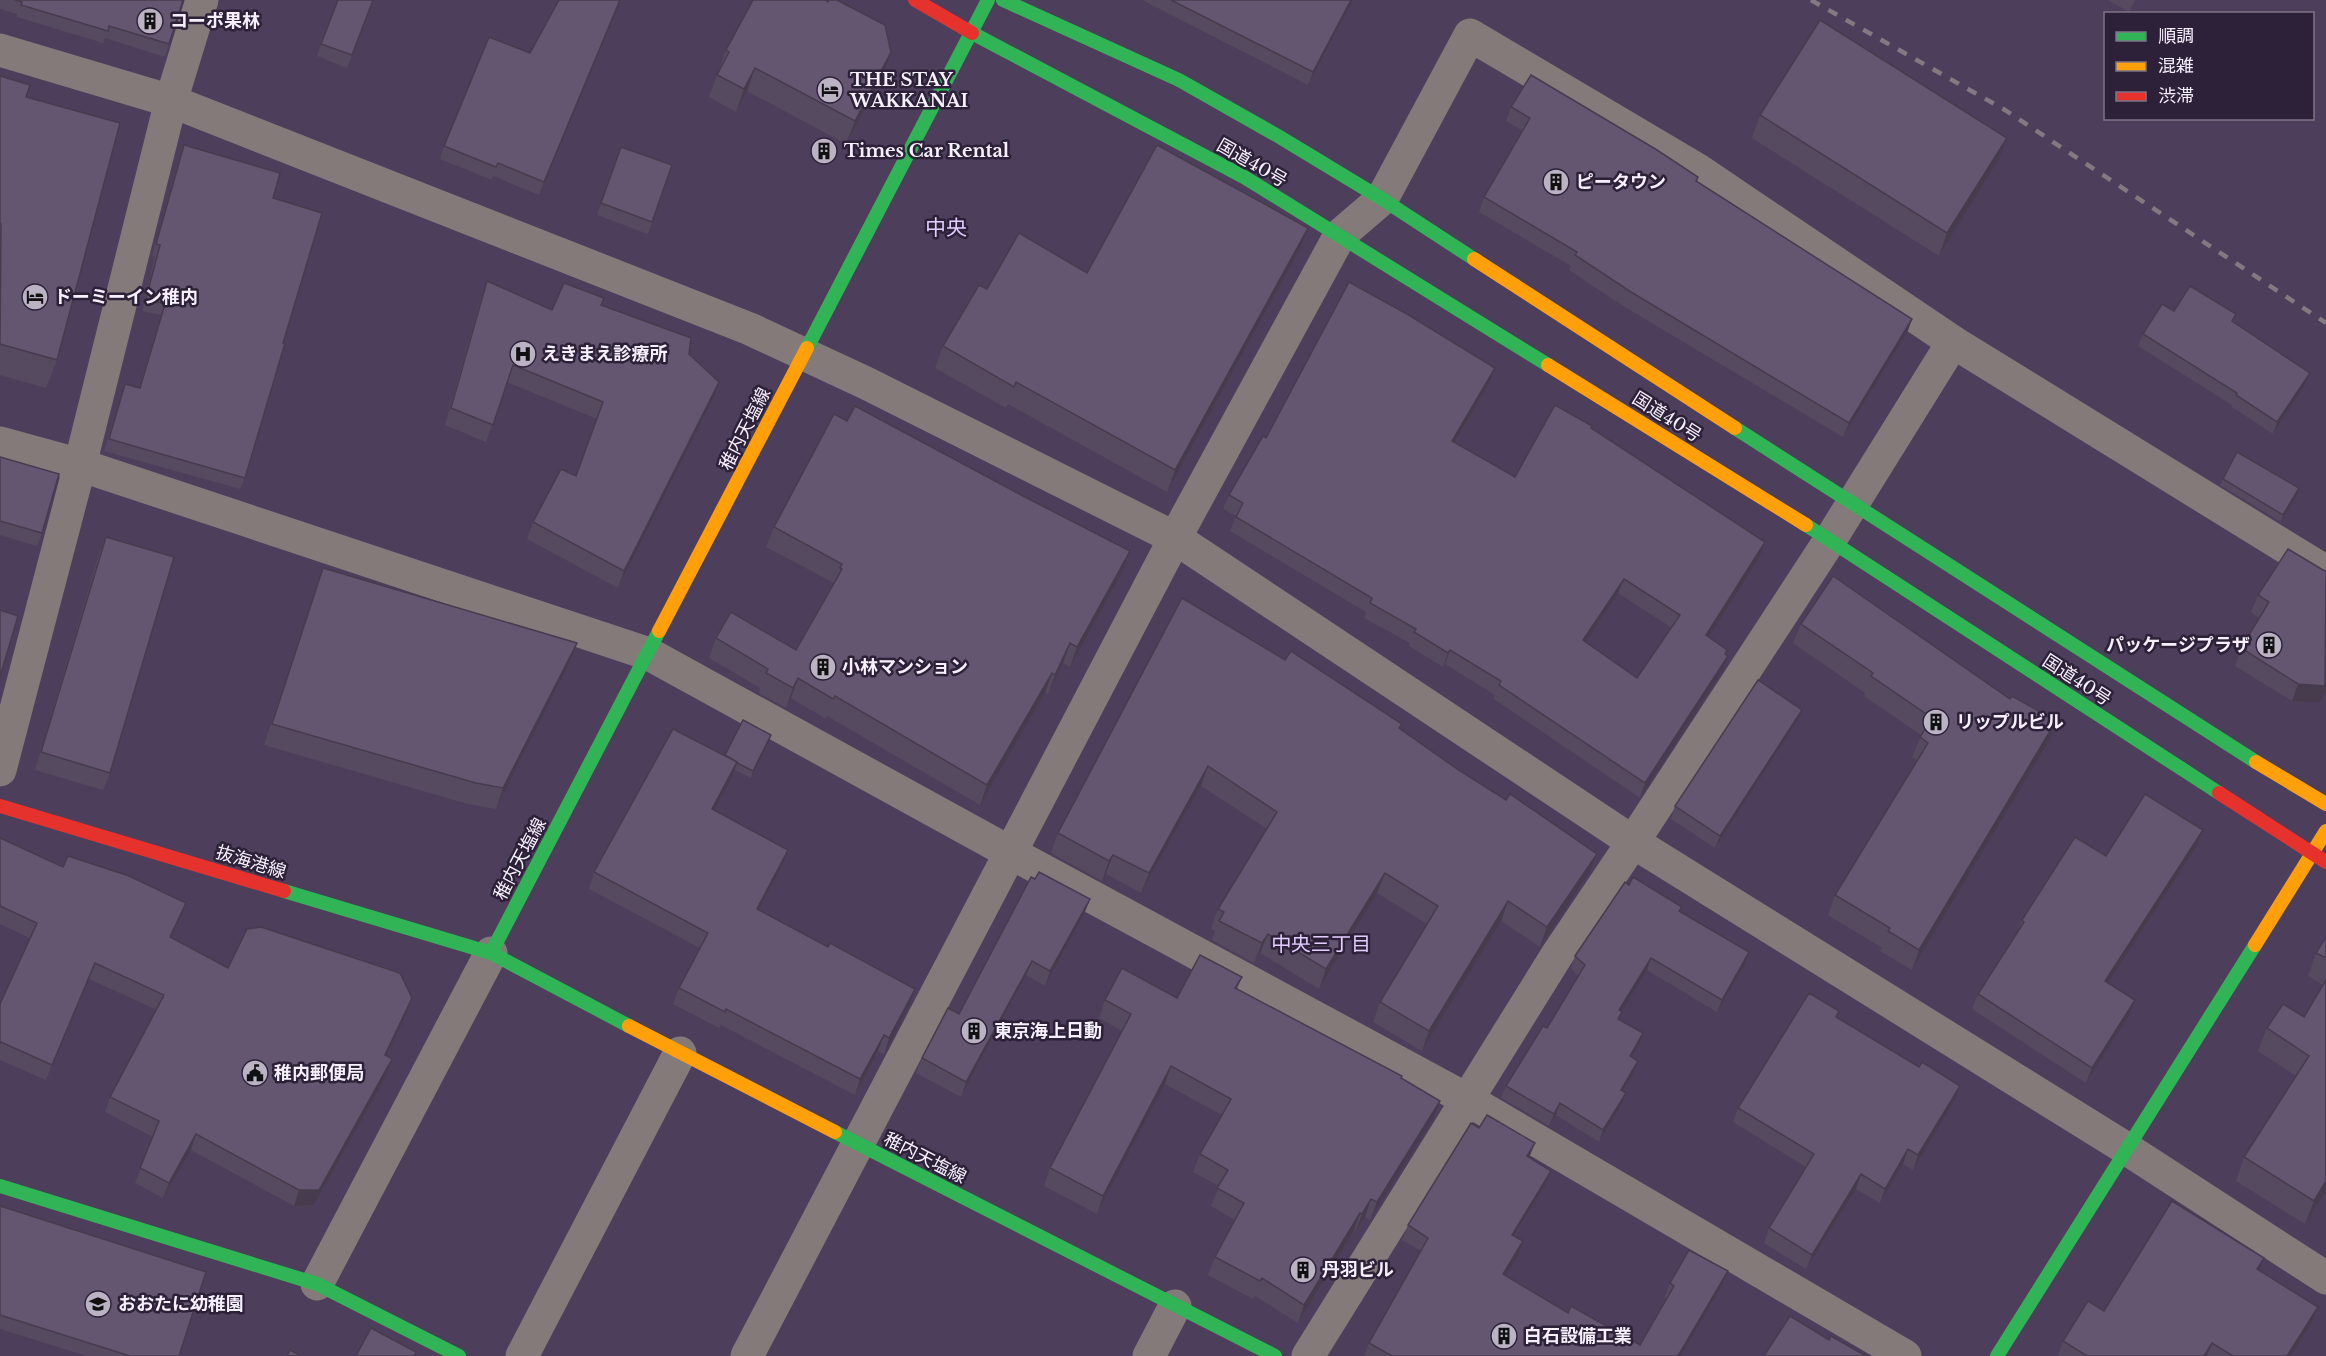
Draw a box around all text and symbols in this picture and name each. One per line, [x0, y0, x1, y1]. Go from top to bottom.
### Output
building icon: コーポ果林 [135, 6, 165, 36]
place label: コーポ果林 [170, 10, 260, 32]
legend [2104, 12, 2314, 120]
text: 順調 [2158, 25, 2194, 47]
text: 混雑 [2158, 55, 2194, 77]
place label: THE STAY WAKKANAI [849, 69, 969, 112]
hotel icon: THE STAY WAKKANAI [815, 75, 845, 105]
text: 渋滞 [2158, 85, 2194, 107]
street label: 国道40号 [1213, 134, 1291, 192]
building icon: Times Car Rental [809, 136, 839, 166]
place label: Times Car Rental [844, 140, 1010, 162]
building icon: ピータウン [1541, 167, 1571, 197]
place label: ピータウン [1576, 171, 1666, 193]
district label: 中央 [925, 215, 967, 241]
hotel icon: ドーミーイン稚内 [20, 282, 50, 312]
place label: ドーミーイン稚内 [54, 286, 198, 308]
hospital icon: えきまえ診療所 [508, 339, 538, 369]
place label: えきまえ診療所 [542, 343, 667, 365]
street label: 稚内天塩線 [715, 384, 775, 474]
street label: 国道40号 [1628, 387, 1706, 447]
building icon: パッケージプラザ [2254, 630, 2284, 660]
place label: パッケージプラザ [2106, 634, 2250, 656]
street label: 国道40号 [2039, 650, 2115, 710]
building icon: 小林マンション [808, 652, 838, 682]
place label: 小林マンション [842, 656, 968, 678]
building icon: リップルビル [1921, 707, 1951, 737]
place label: リップルビル [1956, 711, 2064, 733]
street label: 稚内天塩線 [489, 814, 551, 904]
street label: 抜海港線 [213, 841, 289, 883]
district label: 中央三丁目 [1271, 932, 1371, 956]
building icon: 東京海上日動 [959, 1016, 989, 1046]
place label: 東京海上日動 [994, 1020, 1102, 1042]
public building icon: 稚内郵便局 [240, 1058, 270, 1088]
place label: 稚内郵便局 [274, 1062, 364, 1084]
street label: 稚内天塩線 [880, 1128, 970, 1188]
building icon: 丹羽ビル [1288, 1255, 1318, 1285]
place label: 丹羽ビル [1322, 1259, 1394, 1281]
school or university icon: おおたに幼稚園 [83, 1289, 113, 1319]
place label: おおたに幼稚園 [118, 1293, 244, 1315]
building icon: 白石設備工業 [1489, 1321, 1519, 1351]
place label: 白石設備工業 [1524, 1325, 1632, 1347]

